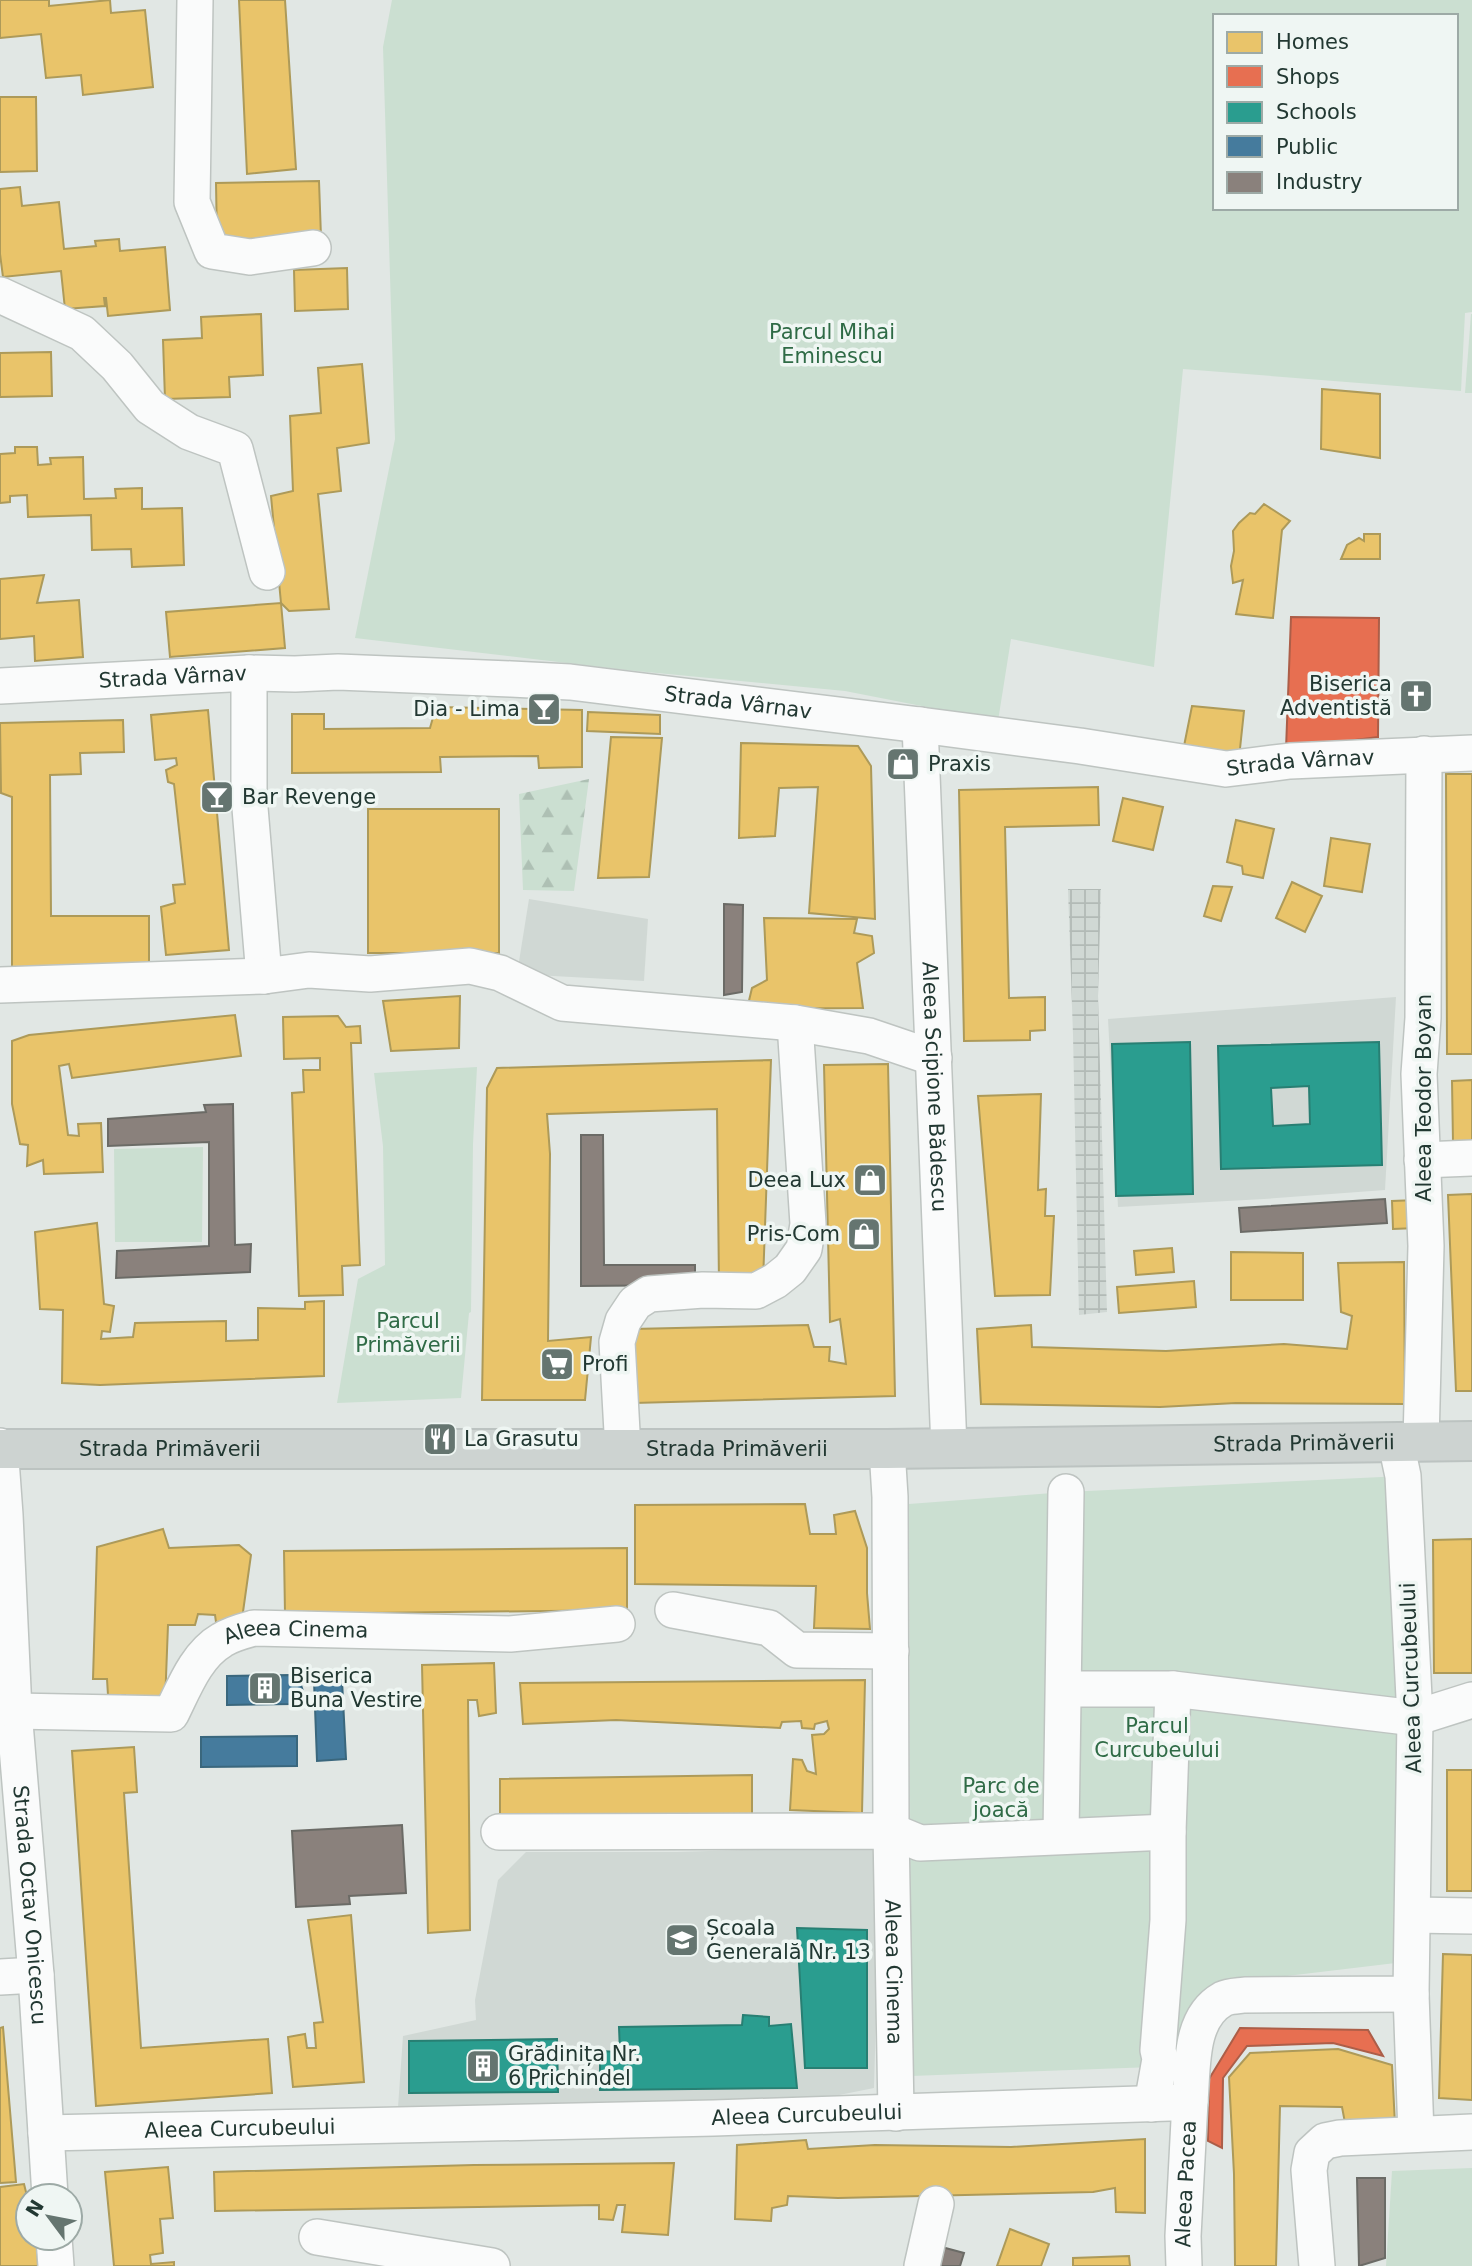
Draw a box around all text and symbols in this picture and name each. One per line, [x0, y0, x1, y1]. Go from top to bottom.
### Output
legend [1213, 14, 1458, 210]
text: Homes [1276, 30, 1349, 54]
text: Shops [1276, 65, 1340, 89]
text: Schools [1276, 100, 1357, 124]
text: Public [1276, 135, 1338, 159]
text: Industry [1276, 170, 1362, 194]
park label: Parcul Mihai Eminescu [769, 320, 895, 368]
street label: Strada Vârnav [98, 661, 248, 693]
place label: Biserica Adventistă [1280, 672, 1392, 720]
church icon: Biserica Adventistă [1397, 677, 1435, 715]
street label: Strada Vârnav [663, 682, 813, 724]
bar icon: Dia - Lima [525, 690, 563, 728]
place label: Dia - Lima [413, 697, 520, 721]
shop icon: Praxis [884, 745, 922, 783]
street label: Strada Vârnav [1225, 745, 1375, 781]
place label: Praxis [928, 752, 991, 776]
bar icon: Bar Revenge [198, 778, 236, 816]
place label: Bar Revenge [242, 785, 376, 809]
street label: Aleea Scipione Bădescu [917, 961, 952, 1212]
street label: Aleea Teodor Boyan [1412, 994, 1436, 1202]
shop icon: Deea Lux [851, 1161, 889, 1199]
place label: Deea Lux [747, 1168, 846, 1192]
shop icon: Pris-Com [845, 1215, 883, 1253]
place label: Pris-Com [747, 1222, 840, 1246]
park label: Parcul Primăverii [355, 1309, 461, 1357]
supermarket icon: Profi [538, 1345, 576, 1383]
place label: Profi [582, 1352, 629, 1376]
restaurant icon: La Grasutu [421, 1420, 459, 1458]
place label: La Grasutu [464, 1427, 579, 1451]
street label: Strada Primăverii [1213, 1430, 1395, 1457]
street label: Strada Primăverii [79, 1437, 261, 1461]
street label: Strada Primăverii [646, 1437, 828, 1461]
street label: Aleea Curcubeului [1396, 1582, 1426, 1774]
street label: Aleea Cinema [220, 1616, 369, 1649]
place label: Biserica Buna Vestire [290, 1664, 422, 1712]
building icon: Biserica Buna Vestire [246, 1669, 284, 1707]
park label: Parcul Curcubeului [1094, 1714, 1220, 1762]
park label: Parc de joacă [962, 1774, 1040, 1822]
street label: Strada Octav Onicescu [8, 1784, 51, 2025]
street label: Aleea Cinema [880, 1899, 907, 2045]
place label: Școala Generală Nr. 13 [706, 1916, 871, 1964]
school or university icon: Școala Generală Nr. 13 [663, 1921, 701, 1959]
place label: Grădinița Nr. 6 Prichindel [508, 2042, 641, 2090]
building icon: Grădinița Nr. 6 Prichindel [464, 2047, 502, 2085]
street label: Aleea Curcubeului [711, 2100, 903, 2130]
street label: Aleea Curcubeului [144, 2115, 336, 2143]
street label: Aleea Pacea [1171, 2120, 1201, 2248]
north arrow [14, 2182, 84, 2252]
text: N [21, 2195, 48, 2221]

